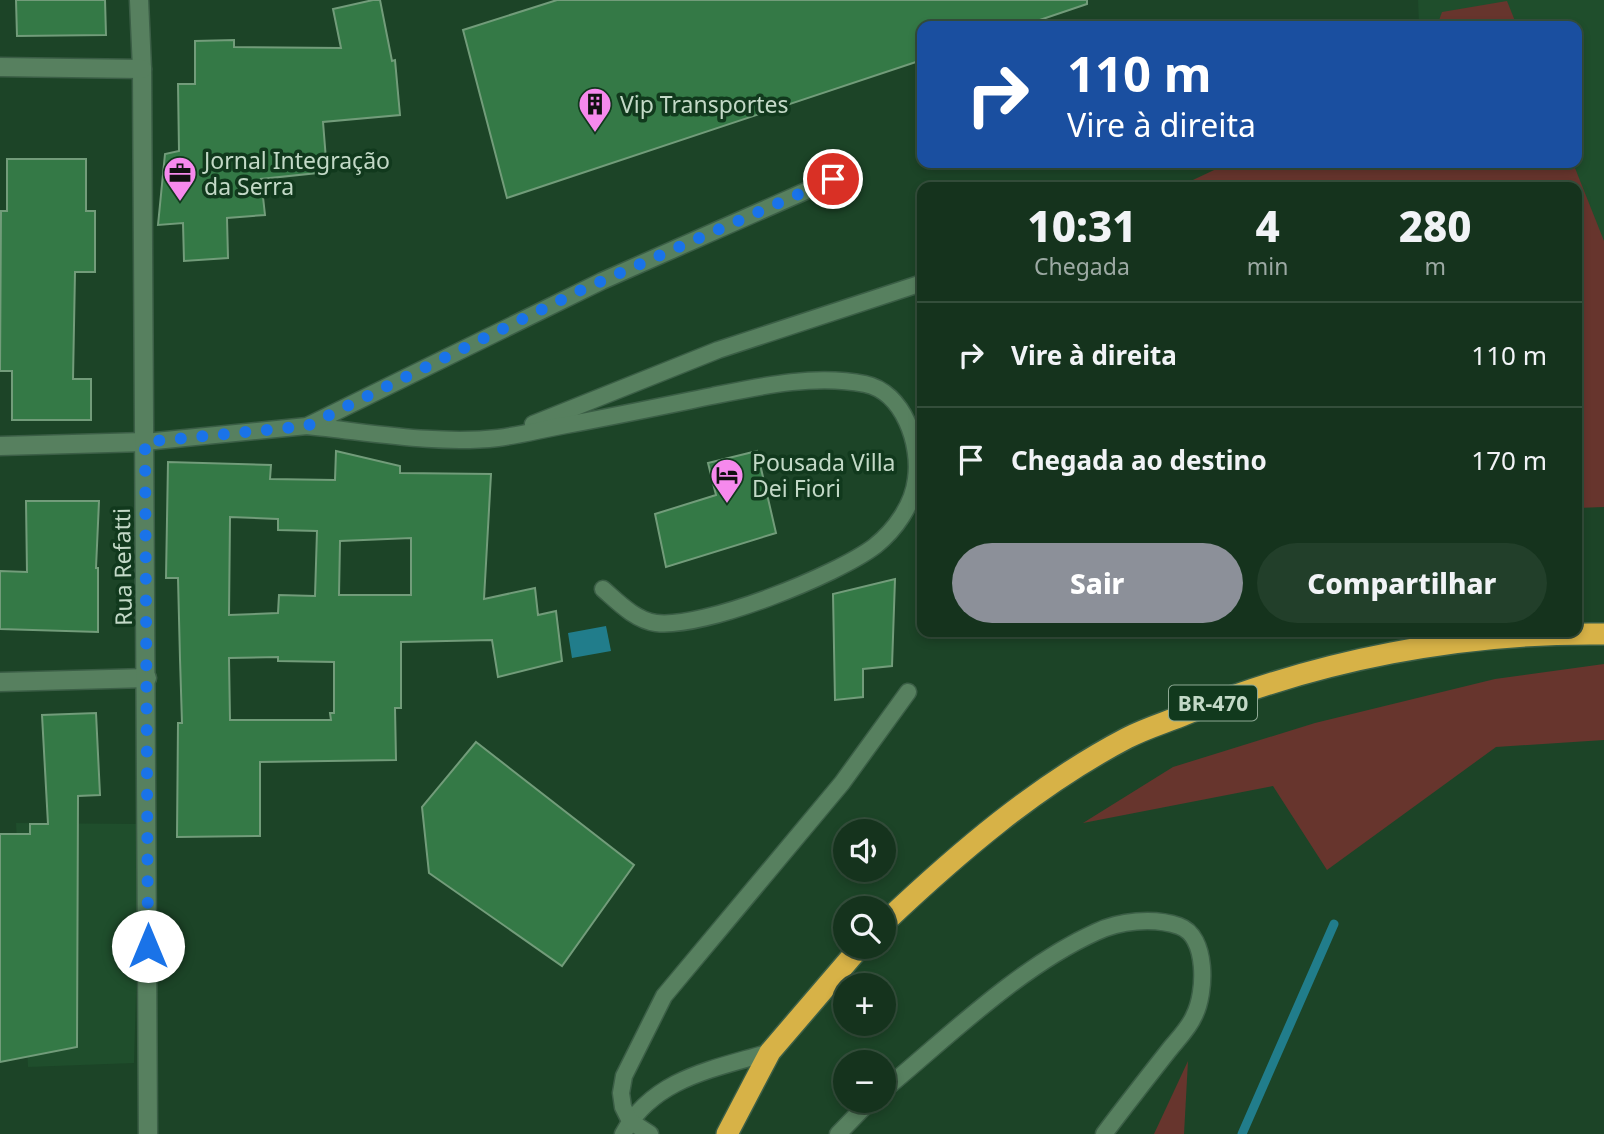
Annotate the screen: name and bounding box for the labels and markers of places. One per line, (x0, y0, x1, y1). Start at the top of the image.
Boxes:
building icon: Vip Transportes (576, 85, 614, 134)
place label: Vip Transportes (620, 88, 789, 120)
place label: Jornal Integração da Serra (202, 144, 390, 202)
pin (803, 149, 863, 209)
office icon: Jornal Integração da Serra (161, 154, 199, 203)
place label: Pousada Villa Dei Fiori (752, 446, 896, 504)
hotel icon: Pousada Villa Dei Fiori (708, 456, 746, 505)

